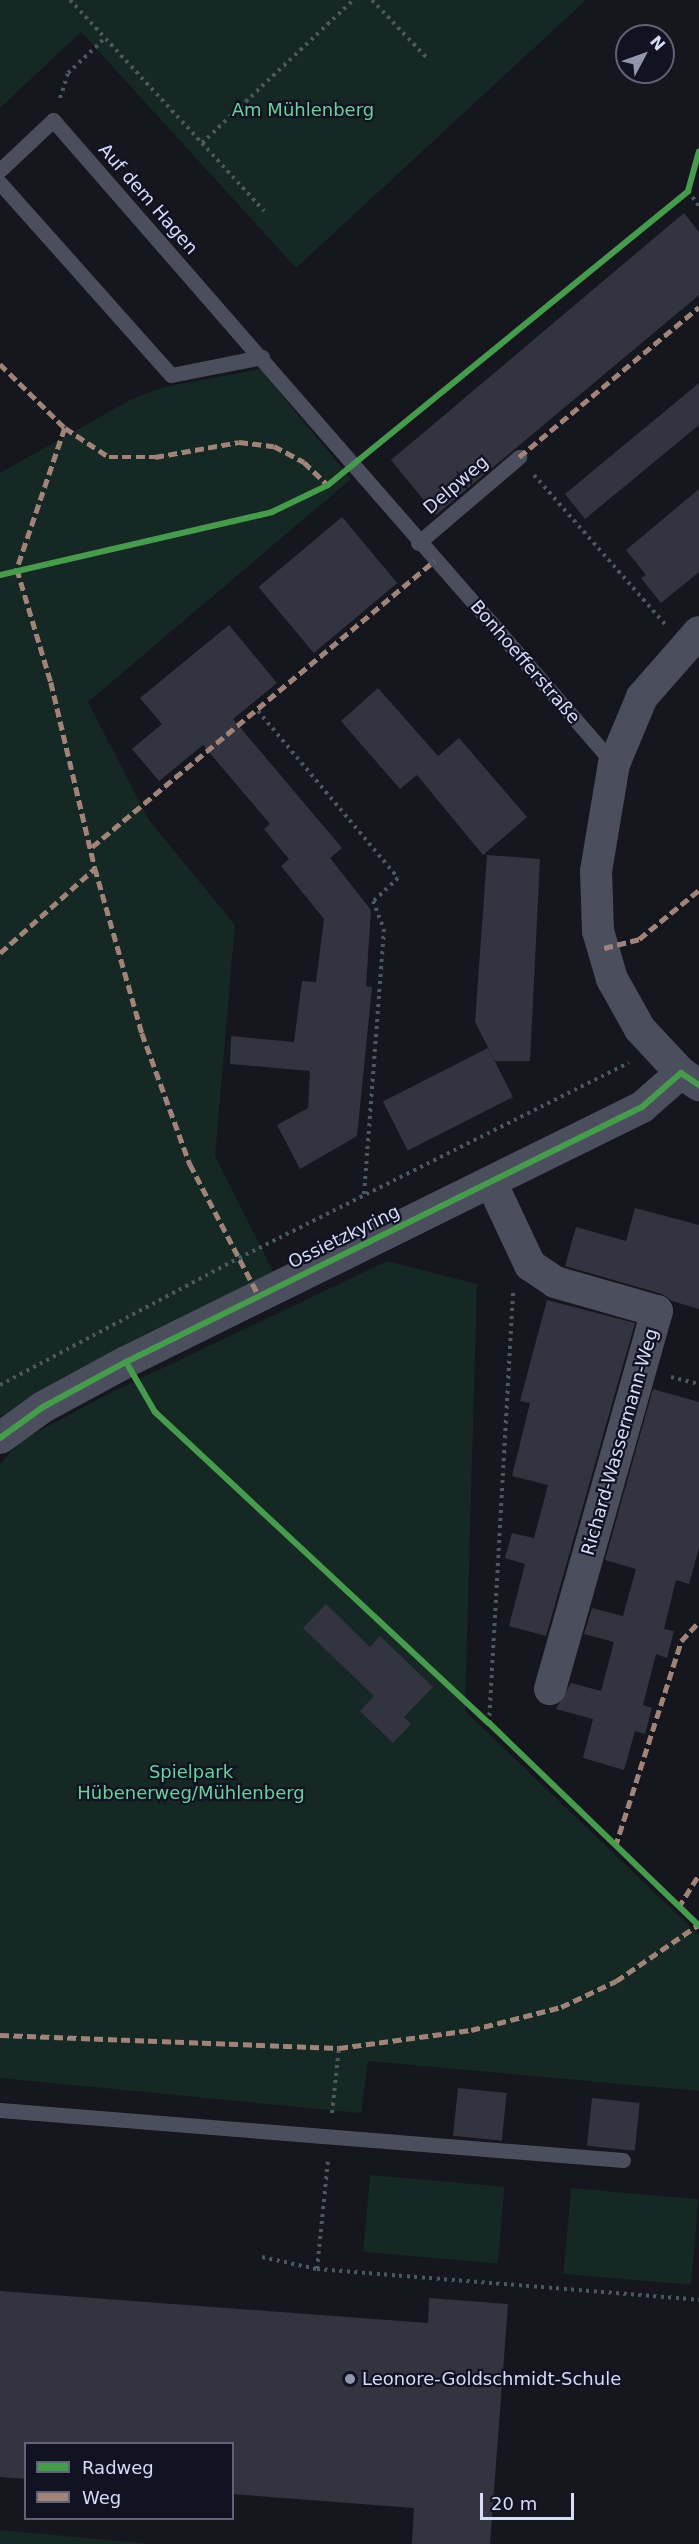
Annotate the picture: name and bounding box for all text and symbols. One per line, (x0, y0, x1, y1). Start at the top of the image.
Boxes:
north arrow (615, 24, 675, 84)
text: N (646, 32, 669, 54)
park label: Am Mühlenberg (232, 99, 374, 121)
street label: Auf dem Hagen (94, 139, 202, 259)
street label: Delpweg (419, 451, 493, 519)
street label: Bonhoefferstraße (466, 596, 584, 728)
street label: Ossietzkyring (285, 1201, 403, 1273)
street label: Richard-Wassermann-Weg (577, 1326, 663, 1558)
park label: Spielpark Hübenerweg/Mühlenberg (77, 1762, 305, 1804)
place label: Leonore-Goldschmidt-Schule (362, 2368, 621, 2390)
marker: Leonore-Goldschmidt-Schule (343, 2372, 357, 2386)
legend (24, 2442, 234, 2520)
text: Radweg (82, 2457, 154, 2478)
scale bar (483, 2481, 578, 2519)
text: Weg (82, 2487, 121, 2508)
text: 20 m (491, 2493, 537, 2514)

